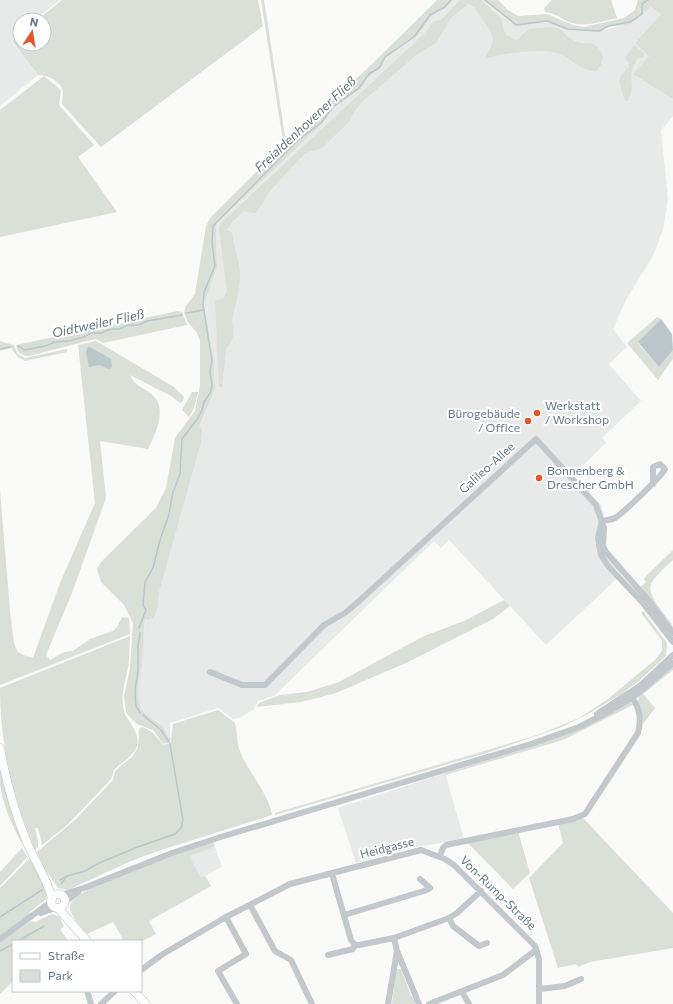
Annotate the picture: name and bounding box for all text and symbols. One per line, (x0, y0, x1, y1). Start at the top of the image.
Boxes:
north arrow (12, 12, 52, 52)
text: N (29, 15, 40, 29)
water label: Freialdenhovener Fließ (251, 73, 359, 175)
water label: Oidtweiler Fließ (50, 305, 146, 341)
place label: Werkstatt / Workshop (545, 398, 609, 426)
place label: Bürogebäude / Office (448, 406, 520, 434)
marker: Werkstatt / Workshop (532, 408, 542, 418)
marker: Bürogebäude / Office (523, 416, 533, 426)
street label: Galileo-Allee (456, 439, 517, 496)
place label: Bonnenberg & Drescher GmbH (547, 463, 634, 491)
marker: Bonnenberg & Drescher GmbH (534, 473, 544, 483)
street label: Heidgasse (358, 834, 415, 861)
street label: Von-Rump-Straße (458, 852, 540, 932)
legend (12, 940, 142, 992)
text: Straße (48, 948, 84, 962)
text: Park (48, 968, 74, 982)

